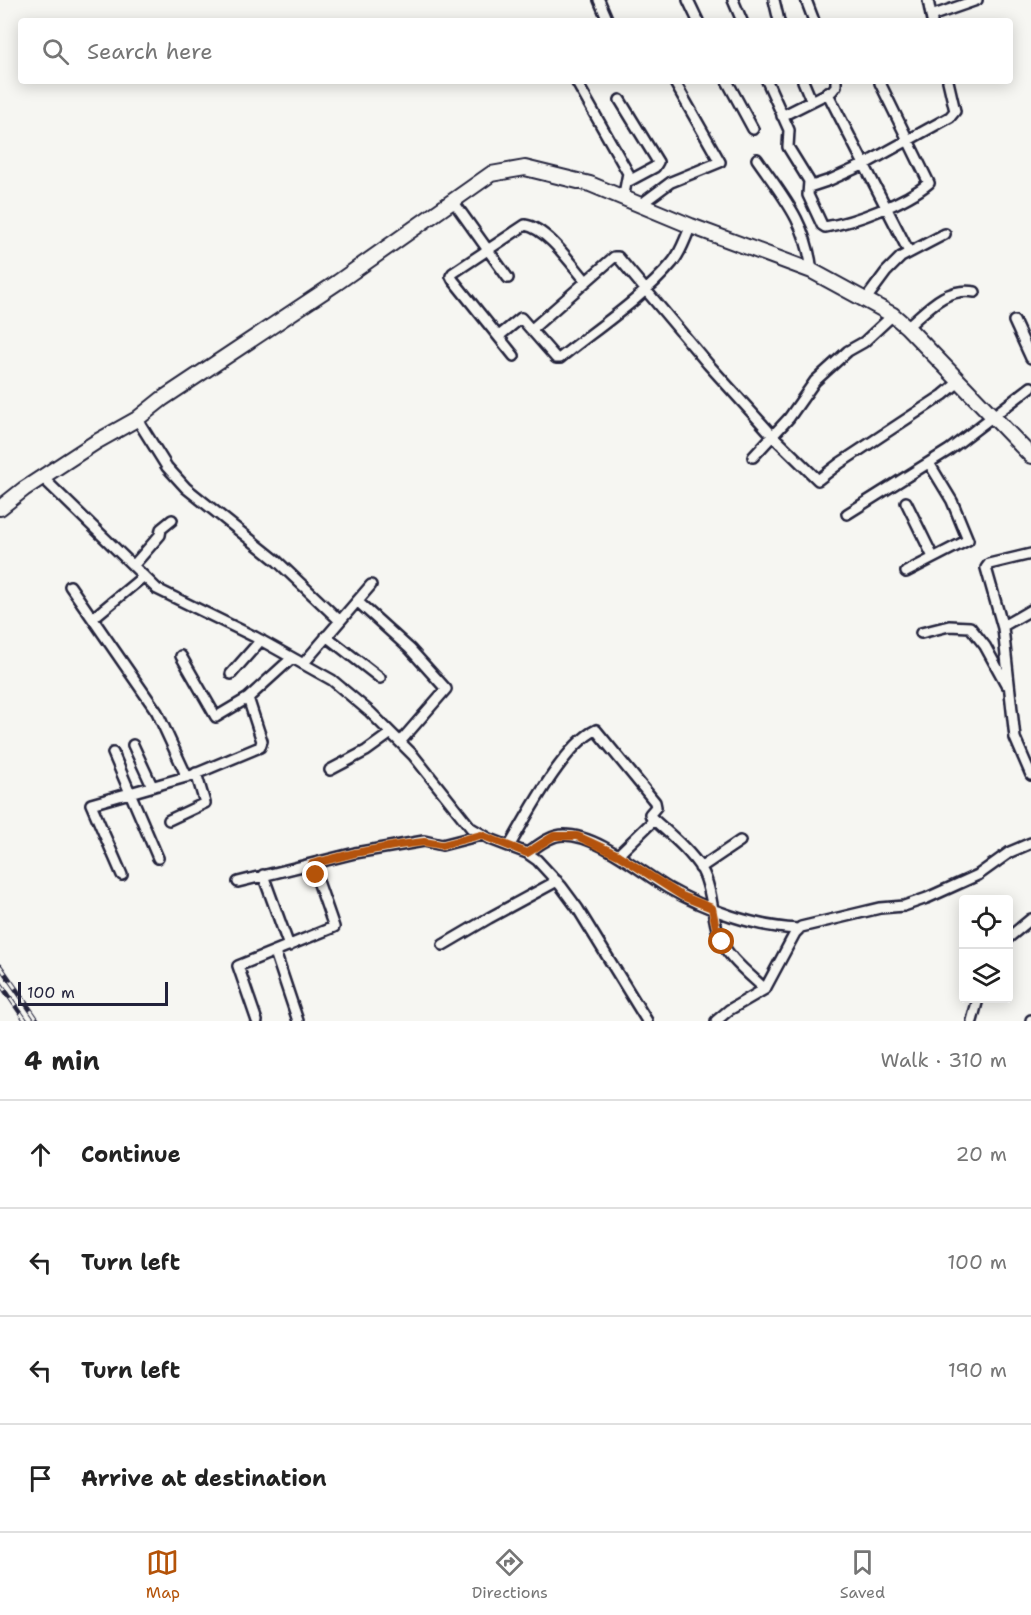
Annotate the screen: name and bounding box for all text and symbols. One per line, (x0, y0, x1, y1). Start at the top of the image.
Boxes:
search box (18, 18, 1013, 84)
icon: search (39, 35, 72, 68)
text: Search here (87, 37, 213, 66)
route end (302, 861, 328, 887)
map controls (959, 895, 1013, 1003)
button: locate (959, 895, 1013, 949)
route start (708, 928, 734, 954)
button: layers (959, 949, 1013, 1003)
scale bar (18, 979, 168, 1007)
text: 100 m (27, 982, 75, 1003)
text: 4 min (24, 1043, 100, 1078)
text: Walk · 310 m (881, 1047, 1007, 1073)
icon: ahead (24, 1138, 57, 1171)
text: Continue (81, 1140, 181, 1169)
text: 20 m (956, 1141, 1007, 1167)
icon: left (24, 1246, 57, 1279)
text: Turn left (81, 1248, 180, 1277)
text: 100 m (947, 1249, 1007, 1275)
icon: left (24, 1354, 57, 1387)
text: Turn left (81, 1356, 180, 1385)
text: 190 m (948, 1357, 1007, 1383)
icon: arrive (24, 1462, 57, 1495)
text: Arrive at destination (81, 1464, 327, 1493)
tab: Map (146, 1546, 180, 1603)
tab: Directions (472, 1546, 548, 1603)
tab: Saved (840, 1546, 885, 1603)

